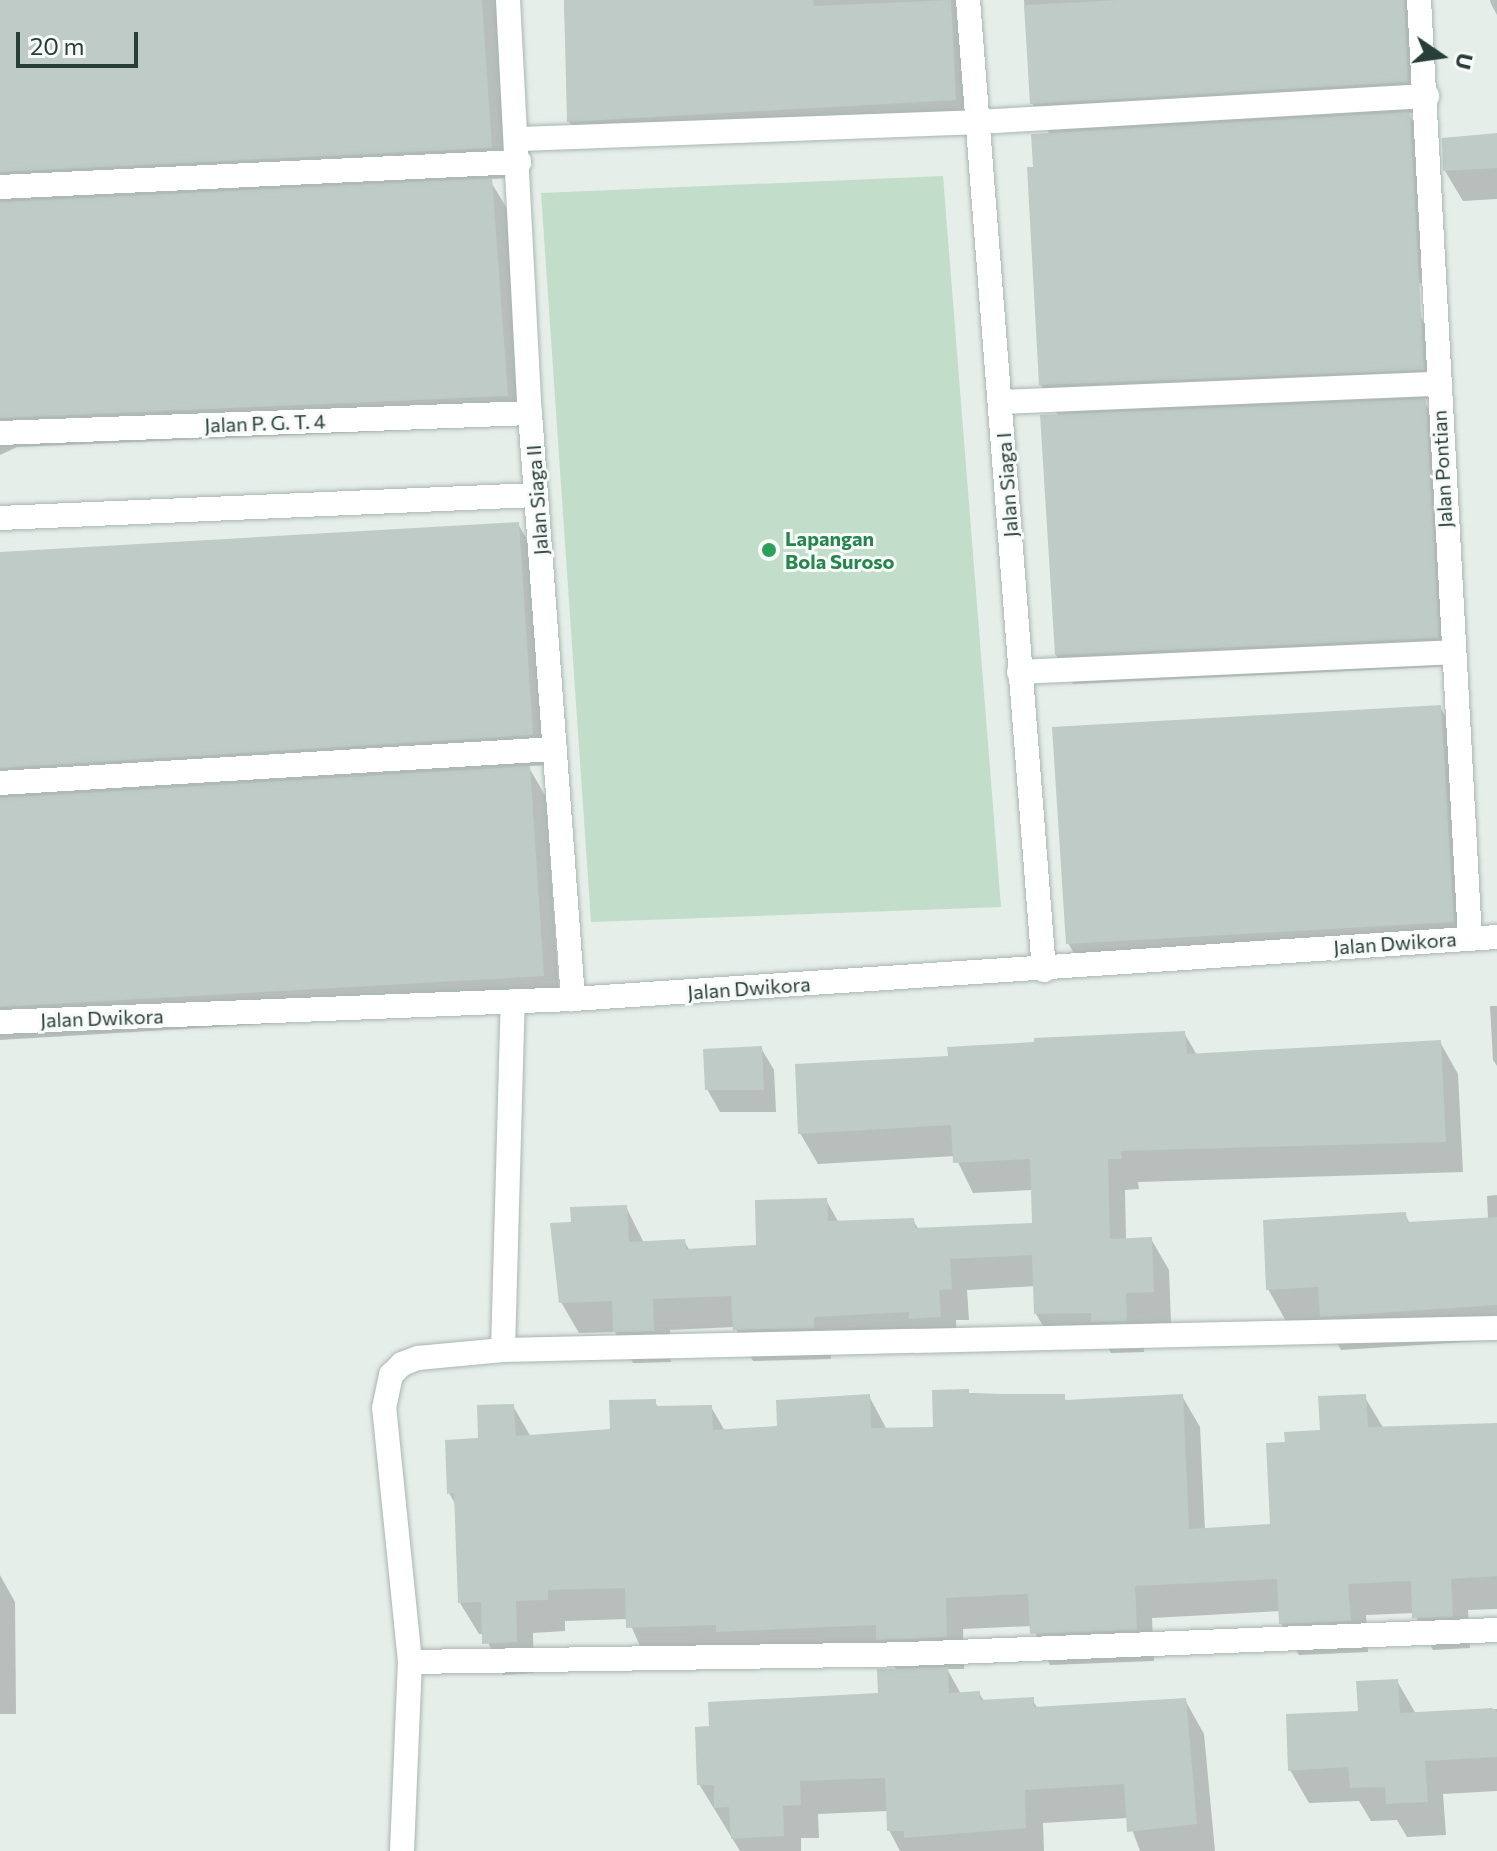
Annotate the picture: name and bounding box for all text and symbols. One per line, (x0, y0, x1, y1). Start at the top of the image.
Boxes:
scale bar (20, 16, 142, 66)
north arrow (1401, 16, 1481, 96)
text: 20 m (30, 31, 84, 60)
text: U (1450, 51, 1480, 72)
street label: Jalan P. G. T. 4 (204, 409, 326, 437)
street label: Jalan Pontian (1427, 409, 1457, 529)
street label: Jalan Siaga I (991, 432, 1023, 538)
street label: Jalan Siaga II (521, 444, 553, 556)
place label: Lapangan Bola Suroso (785, 526, 894, 573)
marker: Lapangan Bola Suroso (760, 541, 778, 559)
street label: Jalan Dwikora (1333, 927, 1457, 959)
street label: Jalan Dwikora (687, 972, 811, 1004)
street label: Jalan Dwikora (40, 1004, 164, 1032)

